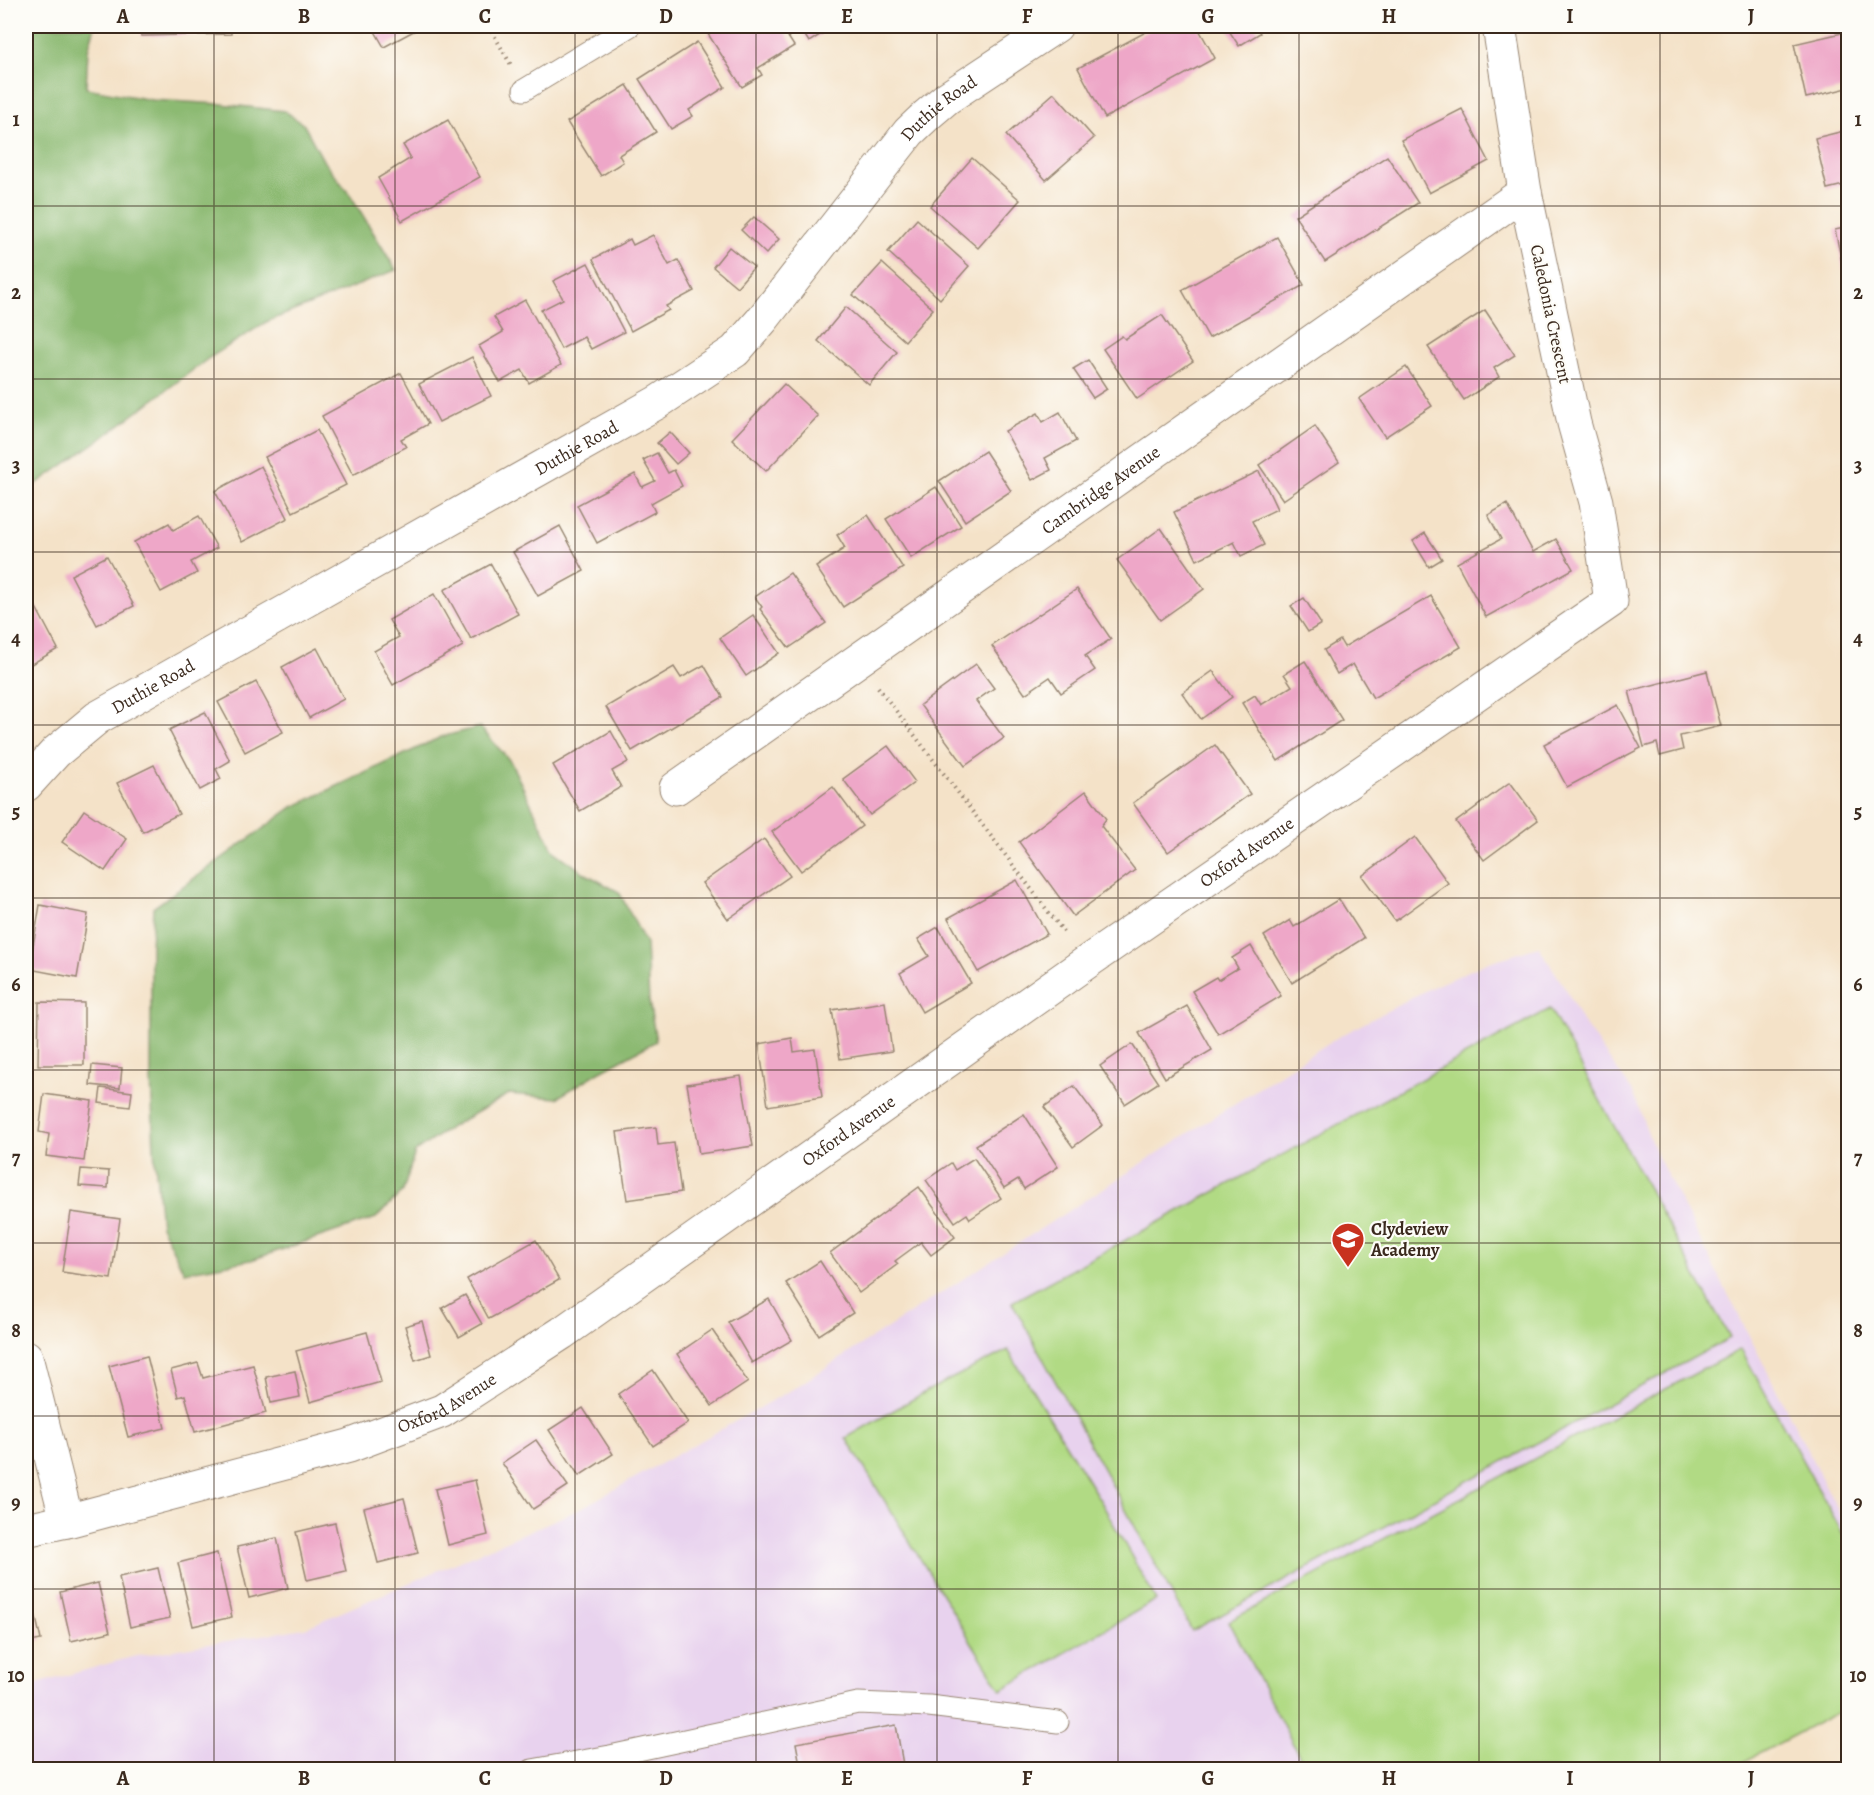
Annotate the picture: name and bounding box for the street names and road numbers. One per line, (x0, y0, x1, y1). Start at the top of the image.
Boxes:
street label: Duthie Road (895, 69, 982, 146)
street label: Caledonia Crescent (1525, 242, 1577, 386)
street label: Duthie Road (530, 415, 623, 481)
street label: Cambridge Avenue (1037, 440, 1165, 540)
street label: Duthie Road (107, 653, 199, 720)
street label: Oxford Avenue (1195, 811, 1298, 893)
street label: Oxford Avenue (797, 1089, 900, 1172)
street label: Oxford Avenue (394, 1367, 501, 1439)

